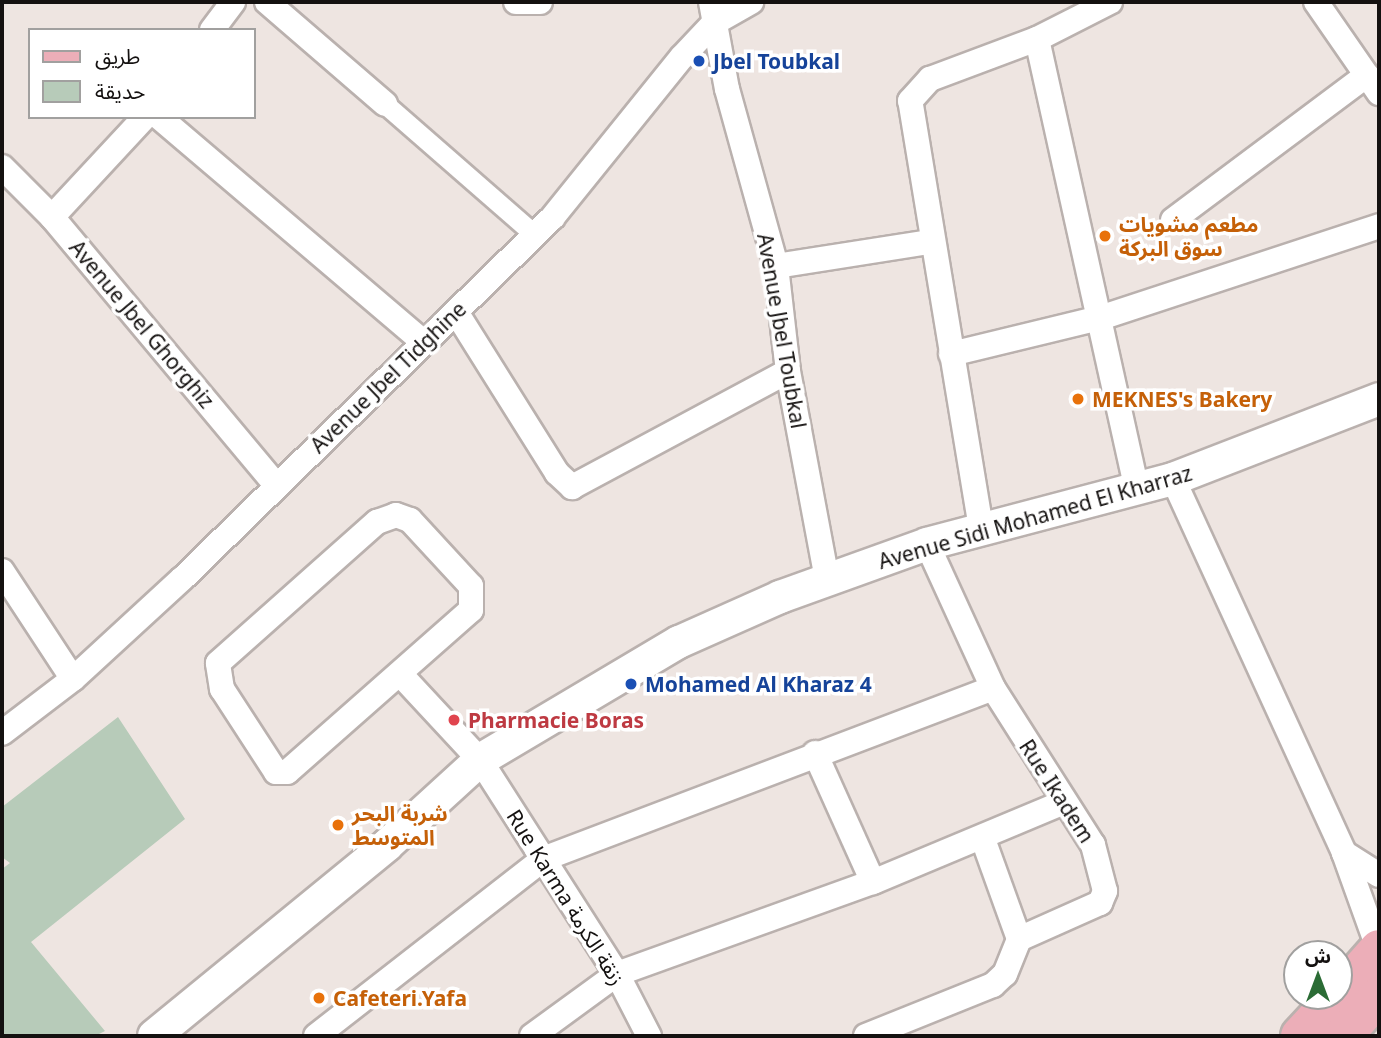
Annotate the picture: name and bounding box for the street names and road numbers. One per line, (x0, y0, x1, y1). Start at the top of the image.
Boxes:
street label: Avenue Jbel Toubkal (752, 231, 812, 431)
street label: Avenue Jbel Ghorghiz (64, 235, 220, 413)
street label: Avenue Jbel Tidghine (305, 296, 471, 458)
street label: Avenue Sidi Mohamed El Kharraz (875, 460, 1195, 574)
street label: Rue Ikadem (1014, 735, 1100, 847)
street label: Rue Karma زنقة الكرمة (502, 805, 630, 989)

